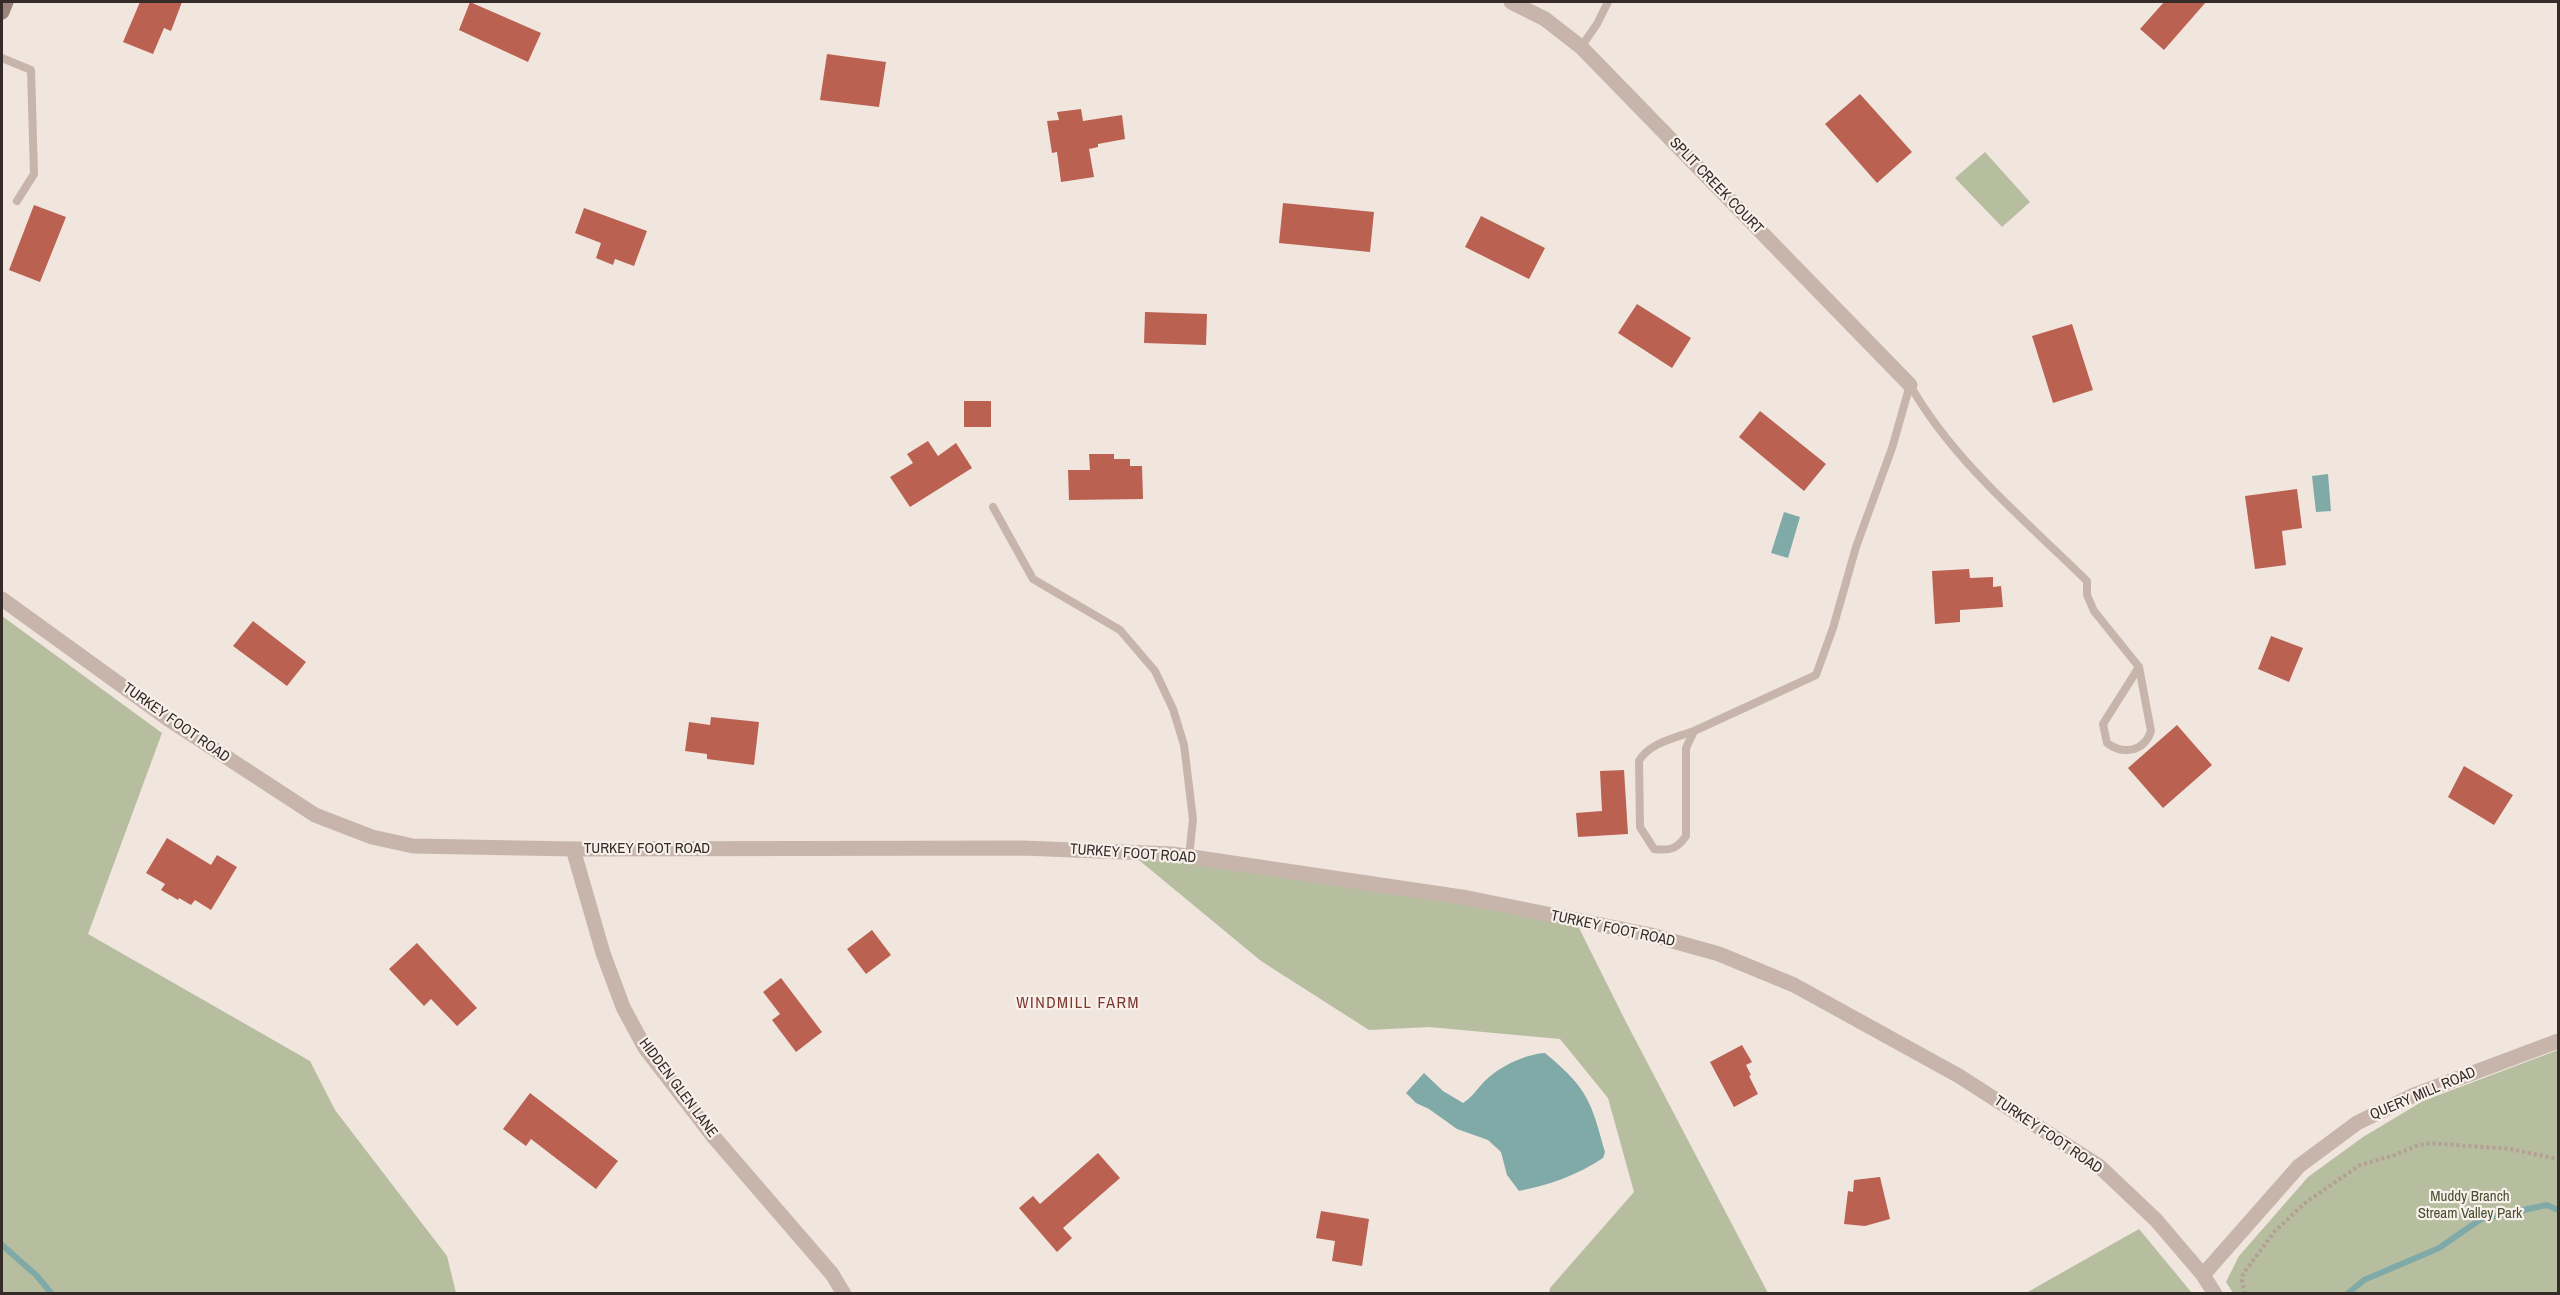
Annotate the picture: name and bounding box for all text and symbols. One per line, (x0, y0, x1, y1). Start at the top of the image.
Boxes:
street label: SPLIT CREEK COURT (1665, 134, 1767, 238)
street label: TURKEY FOOT ROAD (119, 679, 233, 767)
street label: TURKEY FOOT ROAD (584, 840, 710, 858)
street label: TURKEY FOOT ROAD (1069, 841, 1197, 867)
street label: TURKEY FOOT ROAD (1549, 907, 1677, 951)
district label: WINDMILL FARM (1016, 994, 1140, 1014)
street label: HIDDEN GLEN LANE (635, 1035, 721, 1141)
street label: QUERY MILL ROAD (2367, 1064, 2479, 1124)
street label: TURKEY FOOT ROAD (1991, 1092, 2105, 1178)
park label: Muddy Branch Stream Valley Park (2418, 1188, 2522, 1223)

